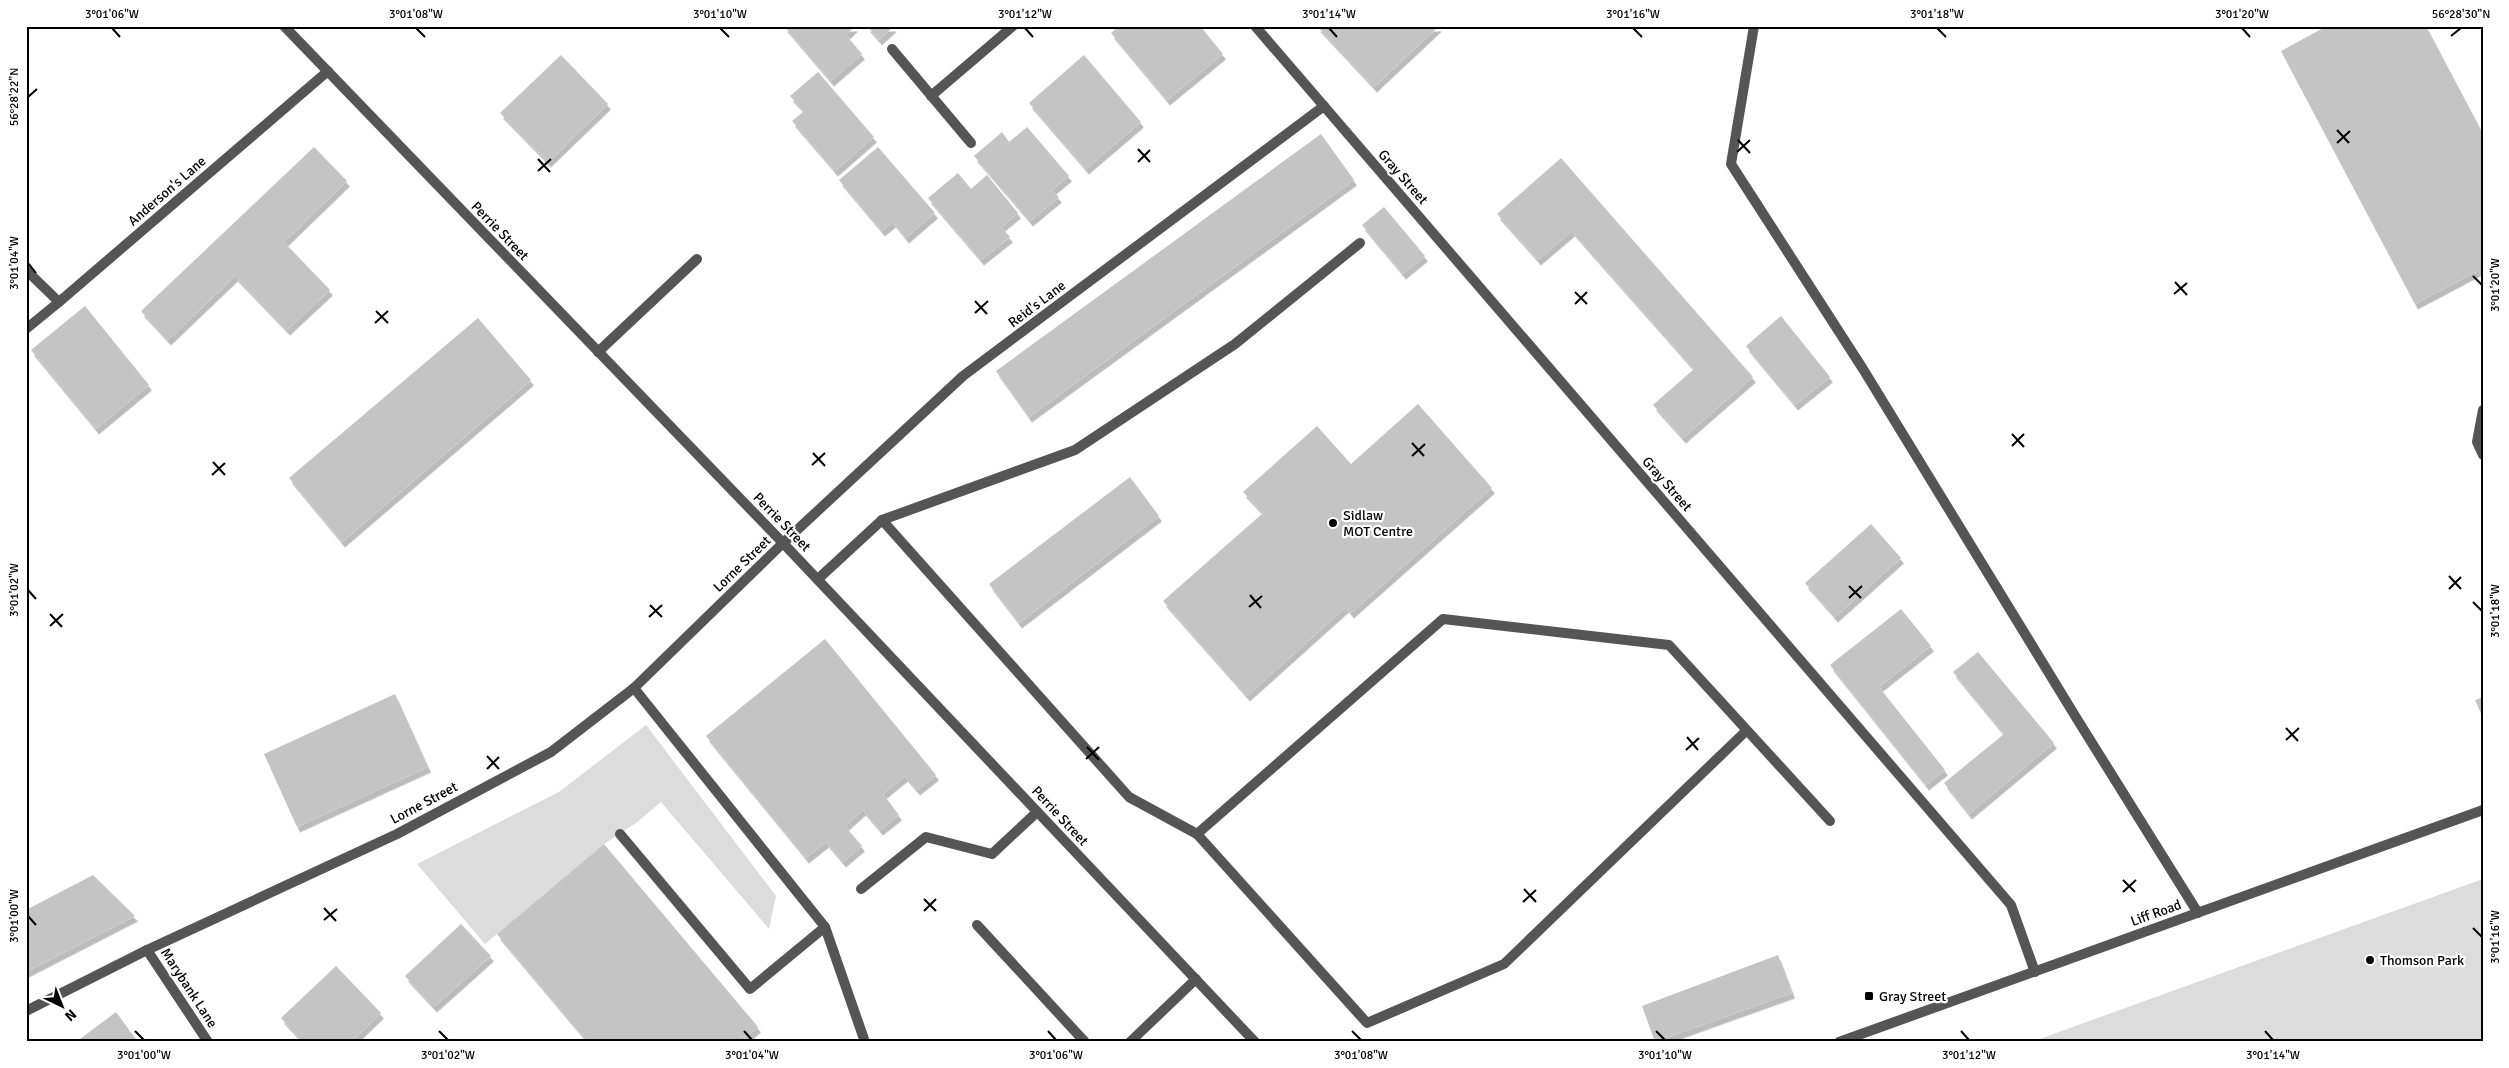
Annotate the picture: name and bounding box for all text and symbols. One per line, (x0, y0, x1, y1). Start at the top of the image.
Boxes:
text: 3°01'06"W (85, 7, 139, 22)
text: 3°01'08"W (389, 7, 443, 22)
text: 3°01'10"W (693, 7, 747, 22)
text: 3°01'12"W (998, 7, 1052, 22)
text: 3°01'14"W (1302, 7, 1356, 22)
text: 3°01'16"W (1606, 7, 1660, 22)
text: 3°01'18"W (1910, 7, 1964, 22)
text: 3°01'20"W (2215, 7, 2269, 22)
text: 56°28'30"N (2432, 7, 2490, 22)
text: 56°28'22"N (7, 68, 22, 126)
street label: Gray Street (1375, 146, 1431, 208)
street label: Anderson's Lane (125, 152, 209, 230)
street label: Perrie Street (468, 198, 532, 264)
text: 3°01'04"W (7, 236, 22, 290)
text: 3°01'20"W (2488, 258, 2503, 312)
street label: Reid's Lane (1005, 277, 1069, 331)
street label: Gray Street (1639, 453, 1695, 515)
street label: Perrie Street (750, 489, 814, 555)
place label: Sidlaw MOT Centre (1343, 507, 1413, 540)
marker: Sidlaw MOT Centre (1327, 517, 1339, 529)
street label: Lorne Street (710, 532, 774, 596)
text: 3°01'02"W (7, 563, 22, 617)
text: 3°01'18"W (2488, 584, 2503, 638)
street label: Lorne Street (388, 778, 461, 828)
street label: Perrie Street (1028, 783, 1092, 849)
text: 3°01'00"W (7, 889, 22, 943)
street label: Liff Road (2128, 896, 2184, 930)
text: 3°01'16"W (2488, 910, 2503, 964)
street label: Marybank Lane (157, 945, 221, 1031)
place label: Thomson Park (2380, 952, 2464, 969)
marker: Thomson Park (2364, 954, 2376, 966)
north arrow (38, 980, 88, 1030)
place label: Gray Street (1879, 988, 1946, 1005)
marker: Gray Street (1863, 990, 1875, 1002)
text: N (61, 1006, 80, 1025)
text: 3°01'00"W (117, 1048, 171, 1063)
text: 3°01'02"W (421, 1048, 475, 1063)
text: 3°01'04"W (725, 1048, 779, 1063)
text: 3°01'06"W (1029, 1048, 1083, 1063)
text: 3°01'08"W (1334, 1048, 1388, 1063)
text: 3°01'10"W (1638, 1048, 1692, 1063)
text: 3°01'12"W (1942, 1048, 1996, 1063)
text: 3°01'14"W (2246, 1048, 2300, 1063)

